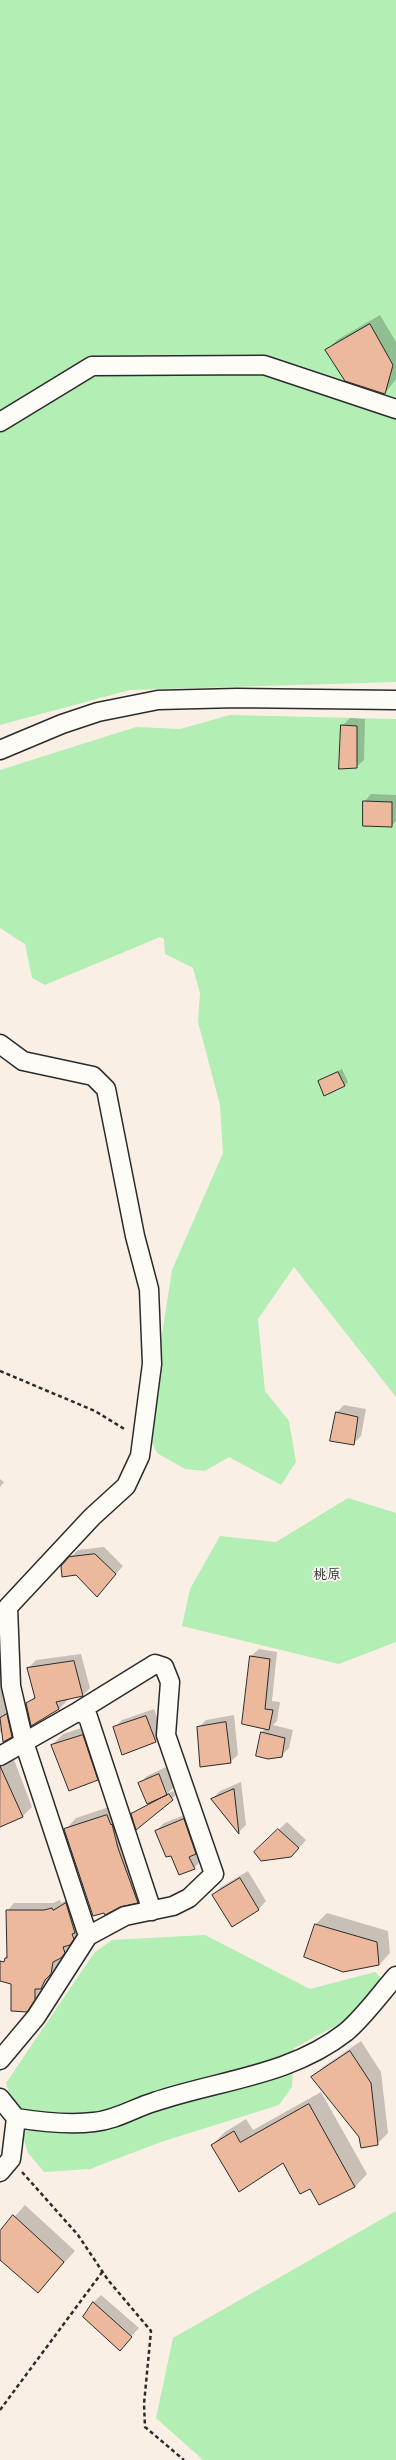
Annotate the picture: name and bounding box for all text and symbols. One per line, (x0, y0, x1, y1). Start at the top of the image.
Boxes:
district label: 桃原 (313, 1568, 341, 1584)

